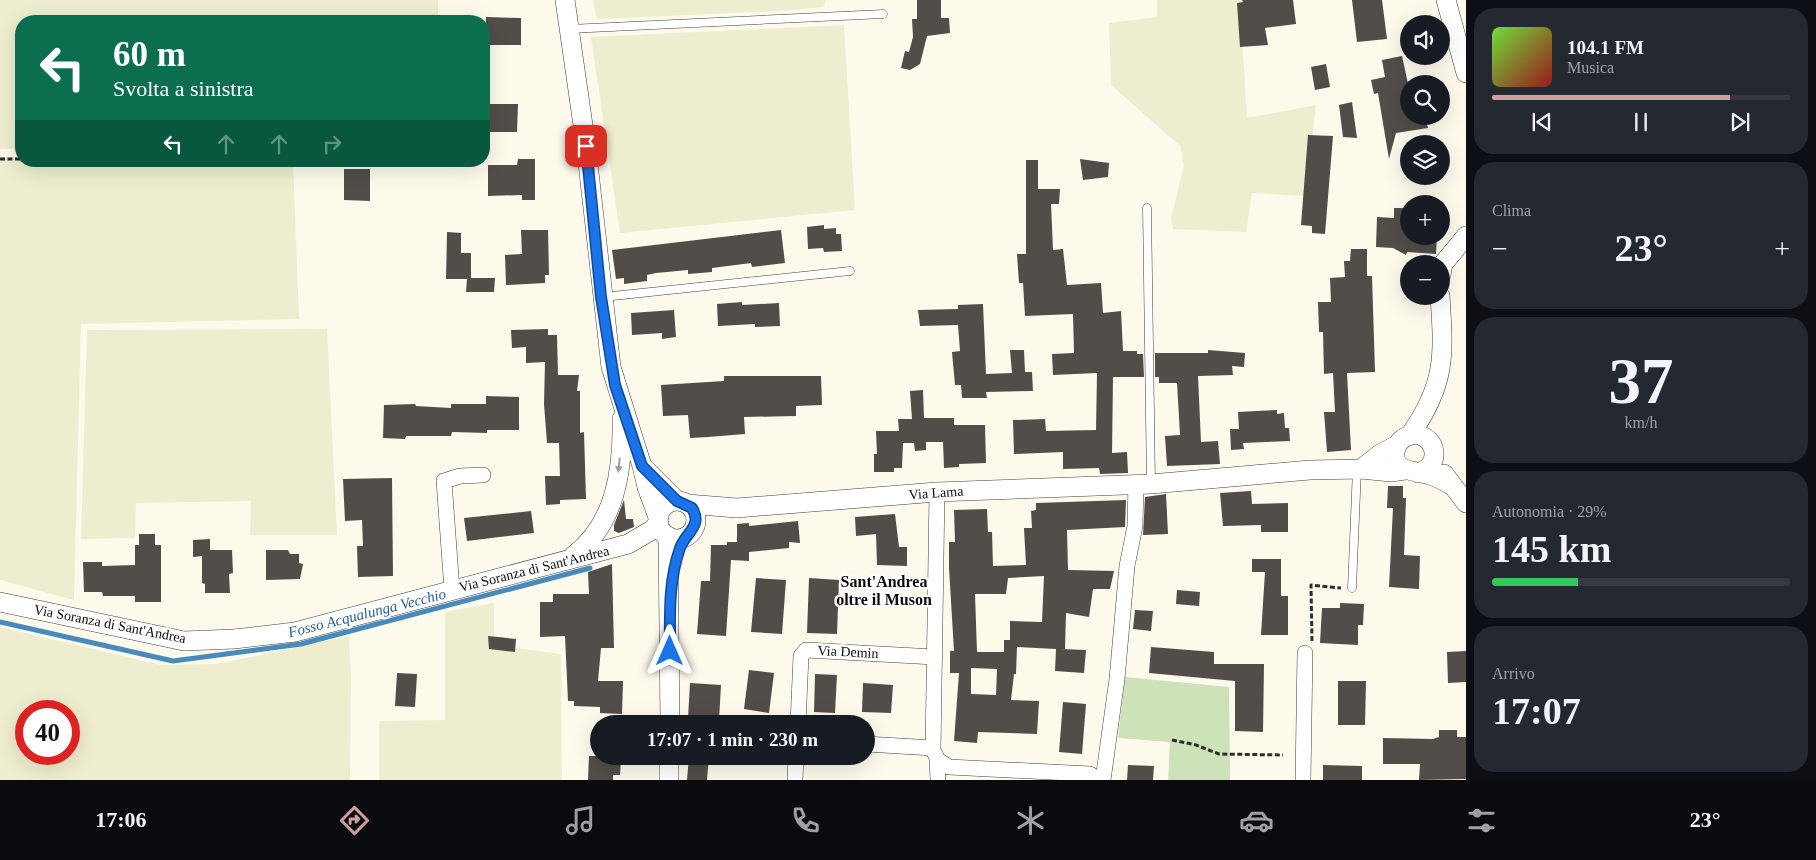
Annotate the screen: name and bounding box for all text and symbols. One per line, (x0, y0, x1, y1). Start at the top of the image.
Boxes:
map controls (1400, 15, 1450, 305)
button: sound (1400, 15, 1450, 65)
icon: left (30, 35, 95, 100)
text: 60 m (113, 35, 186, 74)
text: 104.1 FM (1567, 37, 1644, 58)
text: Musica (1567, 59, 1614, 76)
button: search (1400, 75, 1450, 125)
text: Svolta a sinistra (113, 76, 254, 101)
icon: previous (1528, 108, 1556, 136)
icon: pause (1627, 108, 1655, 136)
icon: next (1726, 108, 1754, 136)
pin (565, 125, 607, 167)
icon: left (159, 130, 187, 158)
icon: ahead (212, 130, 240, 158)
icon: ahead (265, 130, 293, 158)
icon: right (318, 130, 346, 158)
icon: arrive (572, 132, 600, 160)
button: layers (1400, 135, 1450, 185)
button: + (1400, 195, 1450, 245)
text: Clima (1492, 202, 1531, 219)
text: 23° (1614, 227, 1668, 269)
text: − (1492, 233, 1508, 264)
text: + (1774, 233, 1790, 264)
button: − (1400, 255, 1450, 305)
text: 37 (1609, 345, 1674, 417)
text: km/h (1625, 414, 1657, 431)
one-way arrow (615, 457, 623, 473)
street label: Via Lama (908, 484, 965, 502)
text: Autonomia · 29% (1492, 503, 1607, 520)
text: 145 km (1492, 528, 1611, 570)
street label: Via Soranza di Sant'Andrea (457, 543, 612, 595)
district label: Sant'Andrea oltre il Muson (836, 573, 932, 608)
water label: Fosso Acqualunga Vecchio (285, 585, 448, 641)
street label: Via Soranza di Sant'Andrea (33, 602, 188, 646)
position arrow (643, 624, 695, 676)
street label: Via Demin (817, 643, 879, 661)
text: Arrivo (1492, 665, 1535, 682)
text: 17:07 (1492, 690, 1581, 732)
speed limit sign: 40 (15, 700, 80, 765)
text: 17:07 · 1 min · 230 m (647, 729, 818, 750)
icon: directions (337, 803, 372, 838)
icon: music (563, 803, 598, 838)
icon: phone (788, 803, 823, 838)
icon: climate (1013, 803, 1048, 838)
icon: car (1239, 803, 1274, 838)
icon: filters (1464, 803, 1499, 838)
text: 17:06 (95, 807, 147, 832)
text: 23° (1690, 807, 1721, 832)

